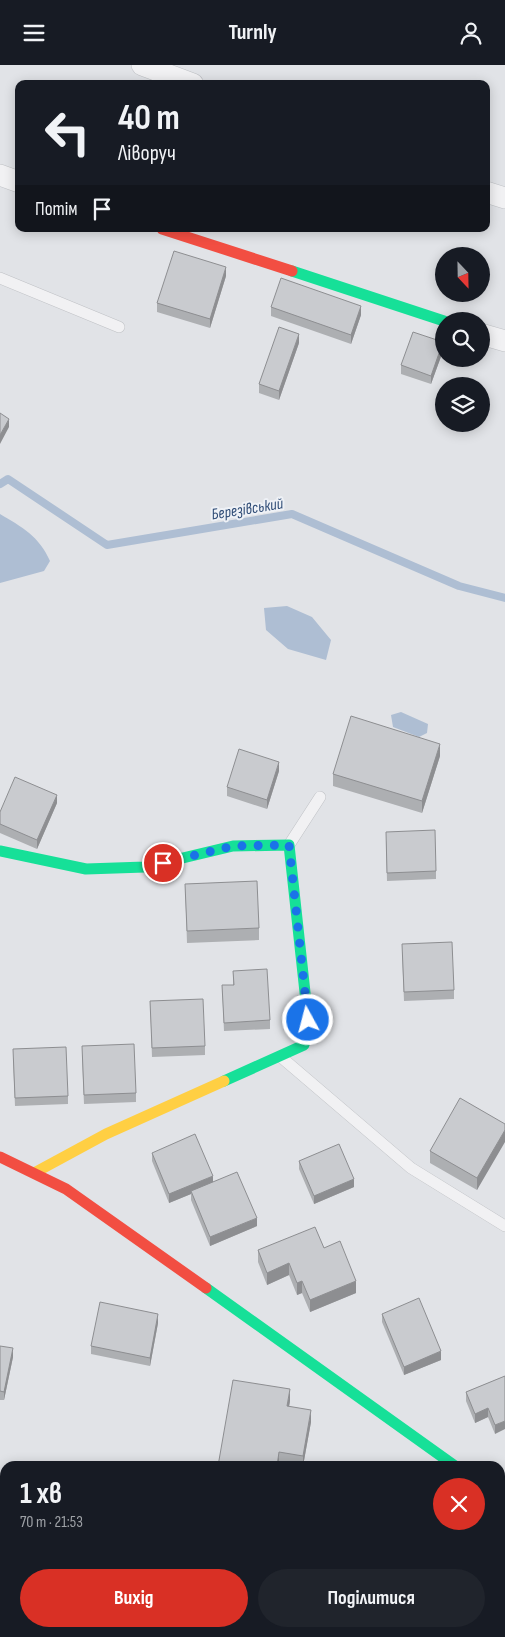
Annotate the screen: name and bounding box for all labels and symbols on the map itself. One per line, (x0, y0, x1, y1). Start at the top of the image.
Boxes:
north arrow (435, 247, 490, 303)
water label: Березівський (210, 494, 285, 525)
pin (142, 842, 184, 884)
position arrow (281, 993, 333, 1045)

